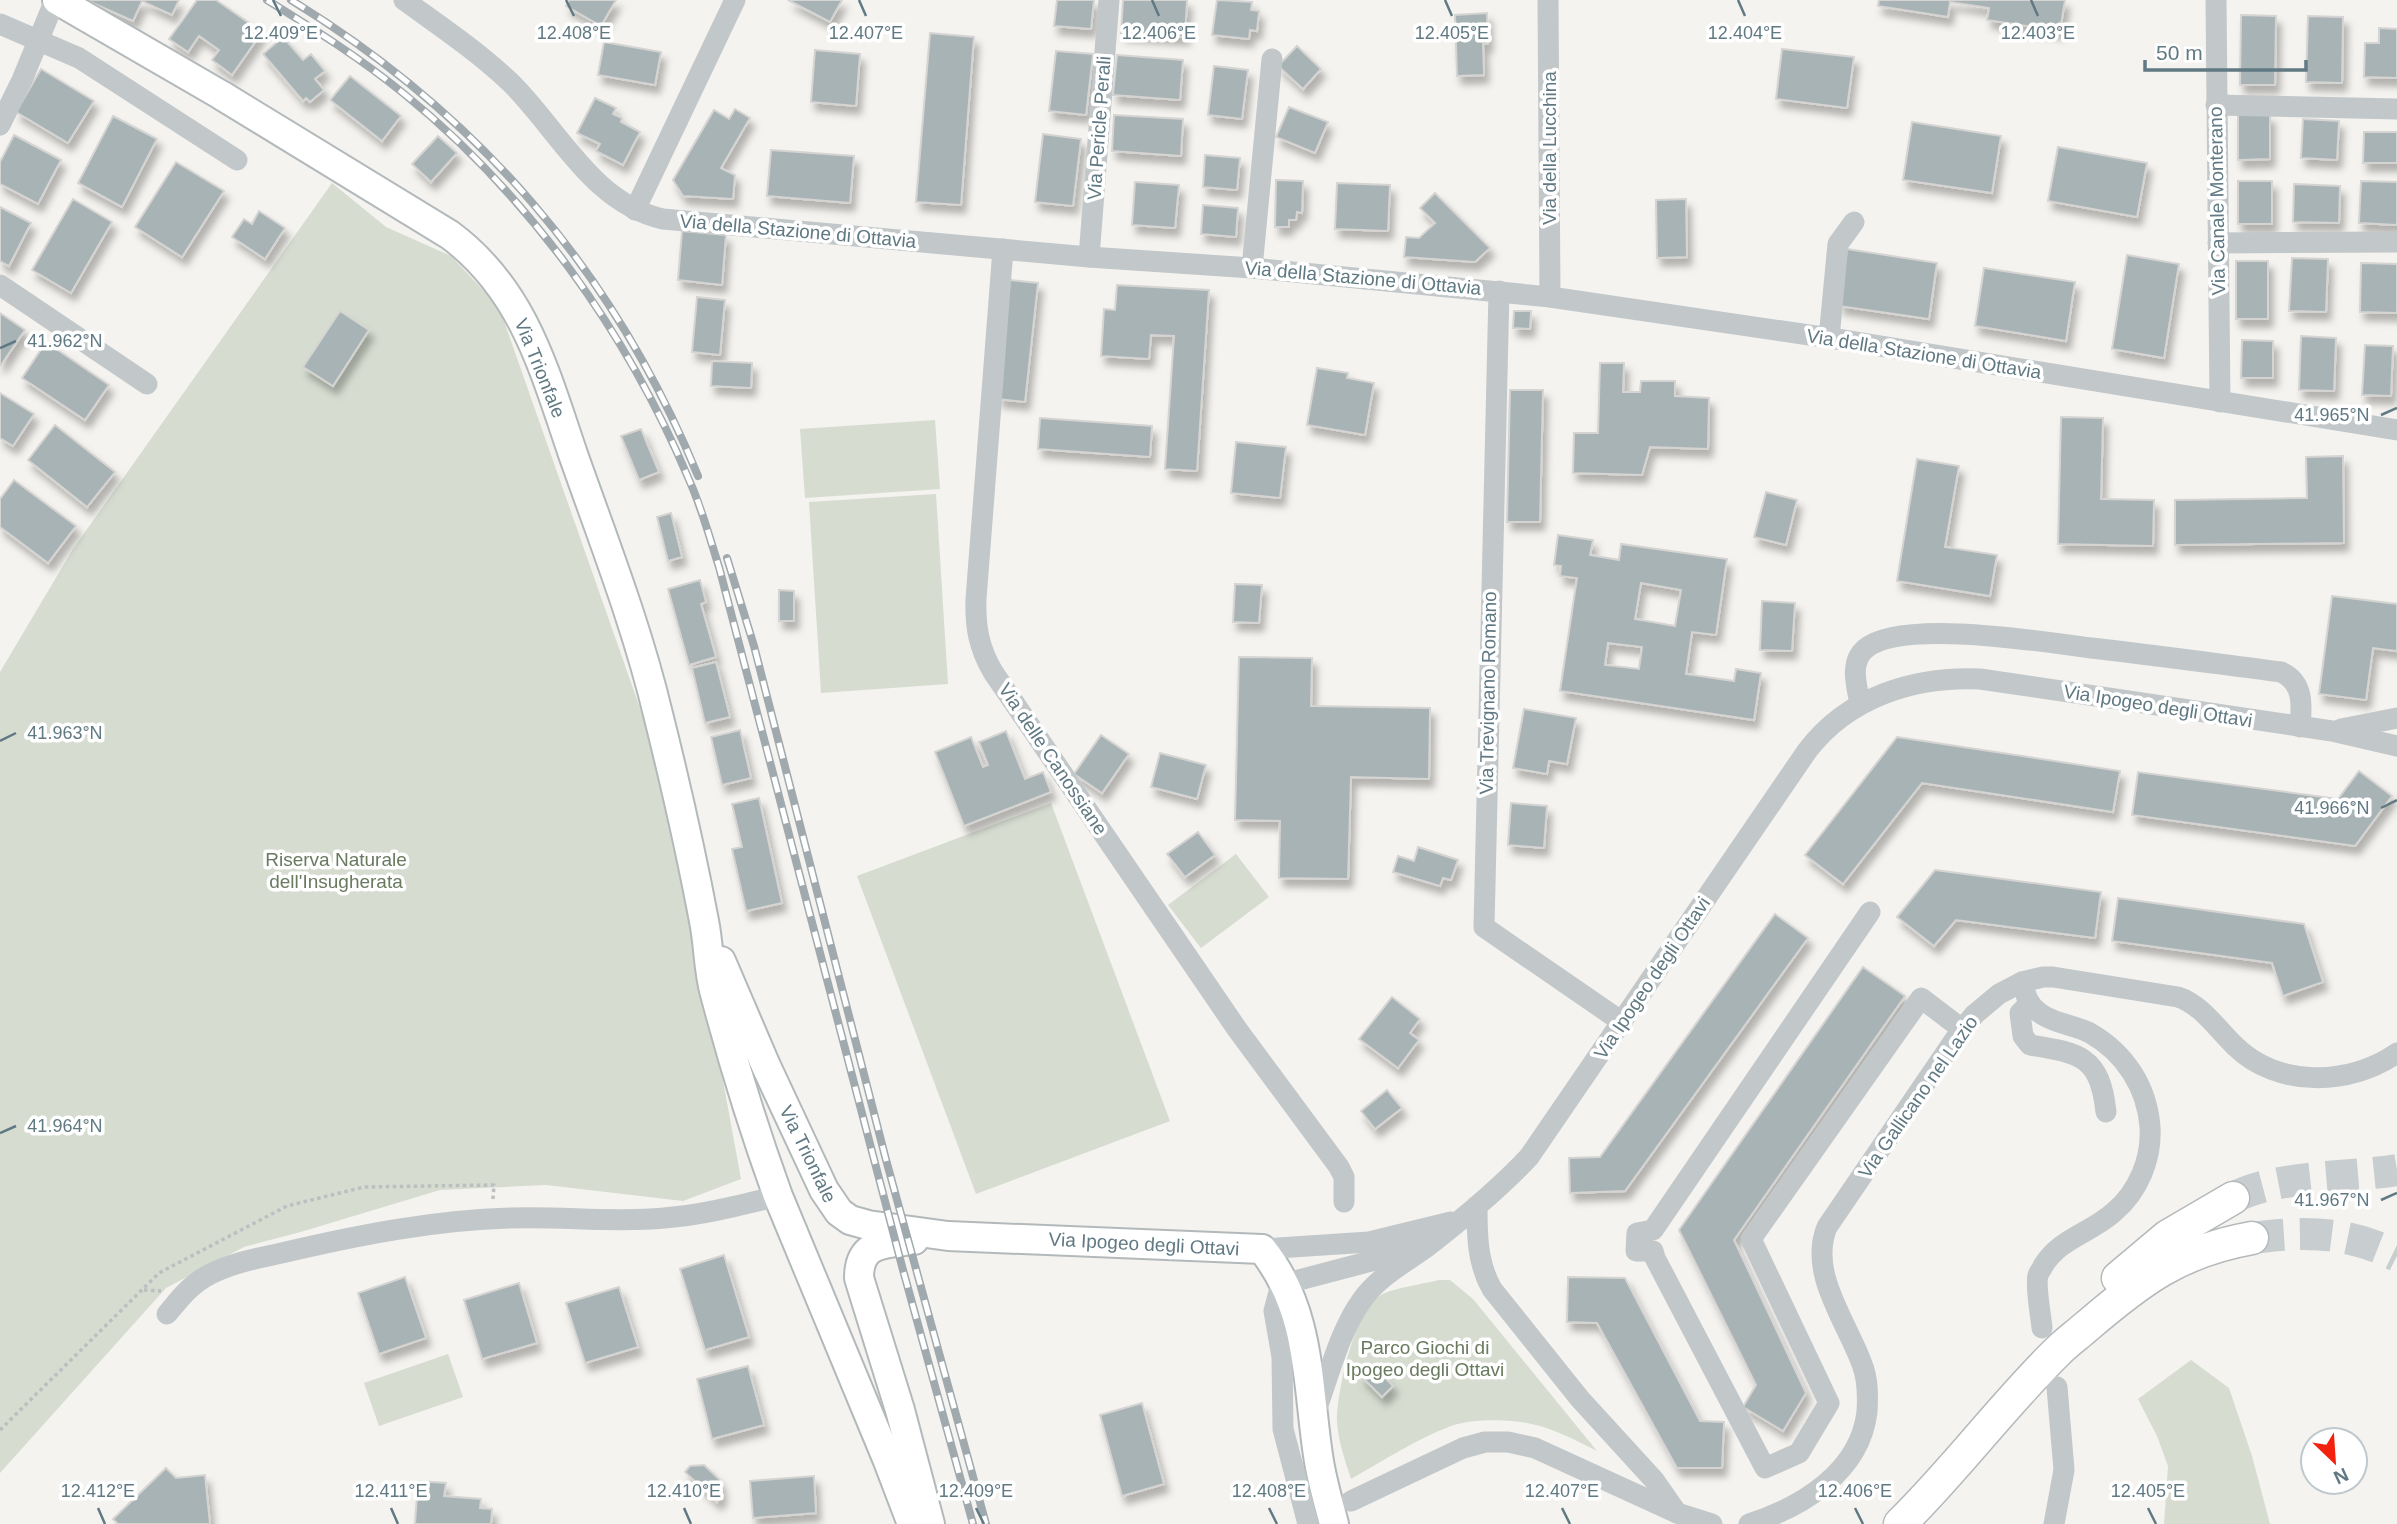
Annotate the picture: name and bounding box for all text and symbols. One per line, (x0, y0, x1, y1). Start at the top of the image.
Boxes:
text: 12.409°E (244, 23, 318, 43)
text: 12.408°E (537, 23, 611, 43)
text: 12.407°E (829, 23, 903, 43)
text: 12.406°E (1122, 23, 1196, 43)
text: 12.405°E (1415, 23, 1489, 43)
text: 12.404°E (1708, 23, 1782, 43)
text: 12.403°E (2001, 23, 2075, 43)
scale bar (2145, 28, 2306, 72)
text: 50 m (2156, 41, 2203, 64)
street label: Via Pericle Perali (1083, 55, 1115, 201)
street label: Via della Lucchina (1539, 71, 1560, 225)
street label: Via Canale Monterano (2205, 106, 2229, 296)
street label: Via della Stazione di Ottavia (679, 210, 918, 252)
street label: Via della Stazione di Ottavia (1244, 257, 1483, 299)
street label: Via Trionfale (511, 315, 569, 421)
street label: Via della Stazione di Ottavia (1805, 325, 2043, 383)
text: 41.962°N (27, 331, 103, 351)
text: 41.965°N (2294, 405, 2370, 425)
street label: Via Trevignano Romano (1476, 591, 1500, 795)
street label: Via delle Canossiane (994, 679, 1112, 839)
street label: Via Ipogeo degli Ottavi (2062, 681, 2254, 731)
text: 41.963°N (27, 723, 103, 743)
text: 41.966°N (2294, 798, 2370, 818)
park label: Riserva Naturale dell'Insugherata (265, 849, 407, 892)
street label: Via Ipogeo degli Ottavi (1590, 893, 1714, 1063)
street label: Via Gallicano nel Lazio (1854, 1012, 1982, 1182)
street label: Via Trionfale (775, 1102, 841, 1206)
text: 41.964°N (27, 1116, 103, 1136)
text: 41.967°N (2294, 1190, 2370, 1210)
street label: Via Ipogeo degli Ottavi (1048, 1229, 1240, 1259)
park label: Parco Giochi di Ipogeo degli Ottavi (1346, 1337, 1504, 1380)
north arrow (2299, 1426, 2369, 1496)
text: N (2330, 1464, 2352, 1488)
text: 12.412°E (61, 1481, 135, 1501)
text: 12.411°E (355, 1481, 427, 1501)
text: 12.410°E (647, 1481, 721, 1501)
text: 12.409°E (939, 1481, 1013, 1501)
text: 12.408°E (1232, 1481, 1306, 1501)
text: 12.407°E (1525, 1481, 1599, 1501)
text: 12.406°E (1818, 1481, 1892, 1501)
text: 12.405°E (2111, 1481, 2185, 1501)

